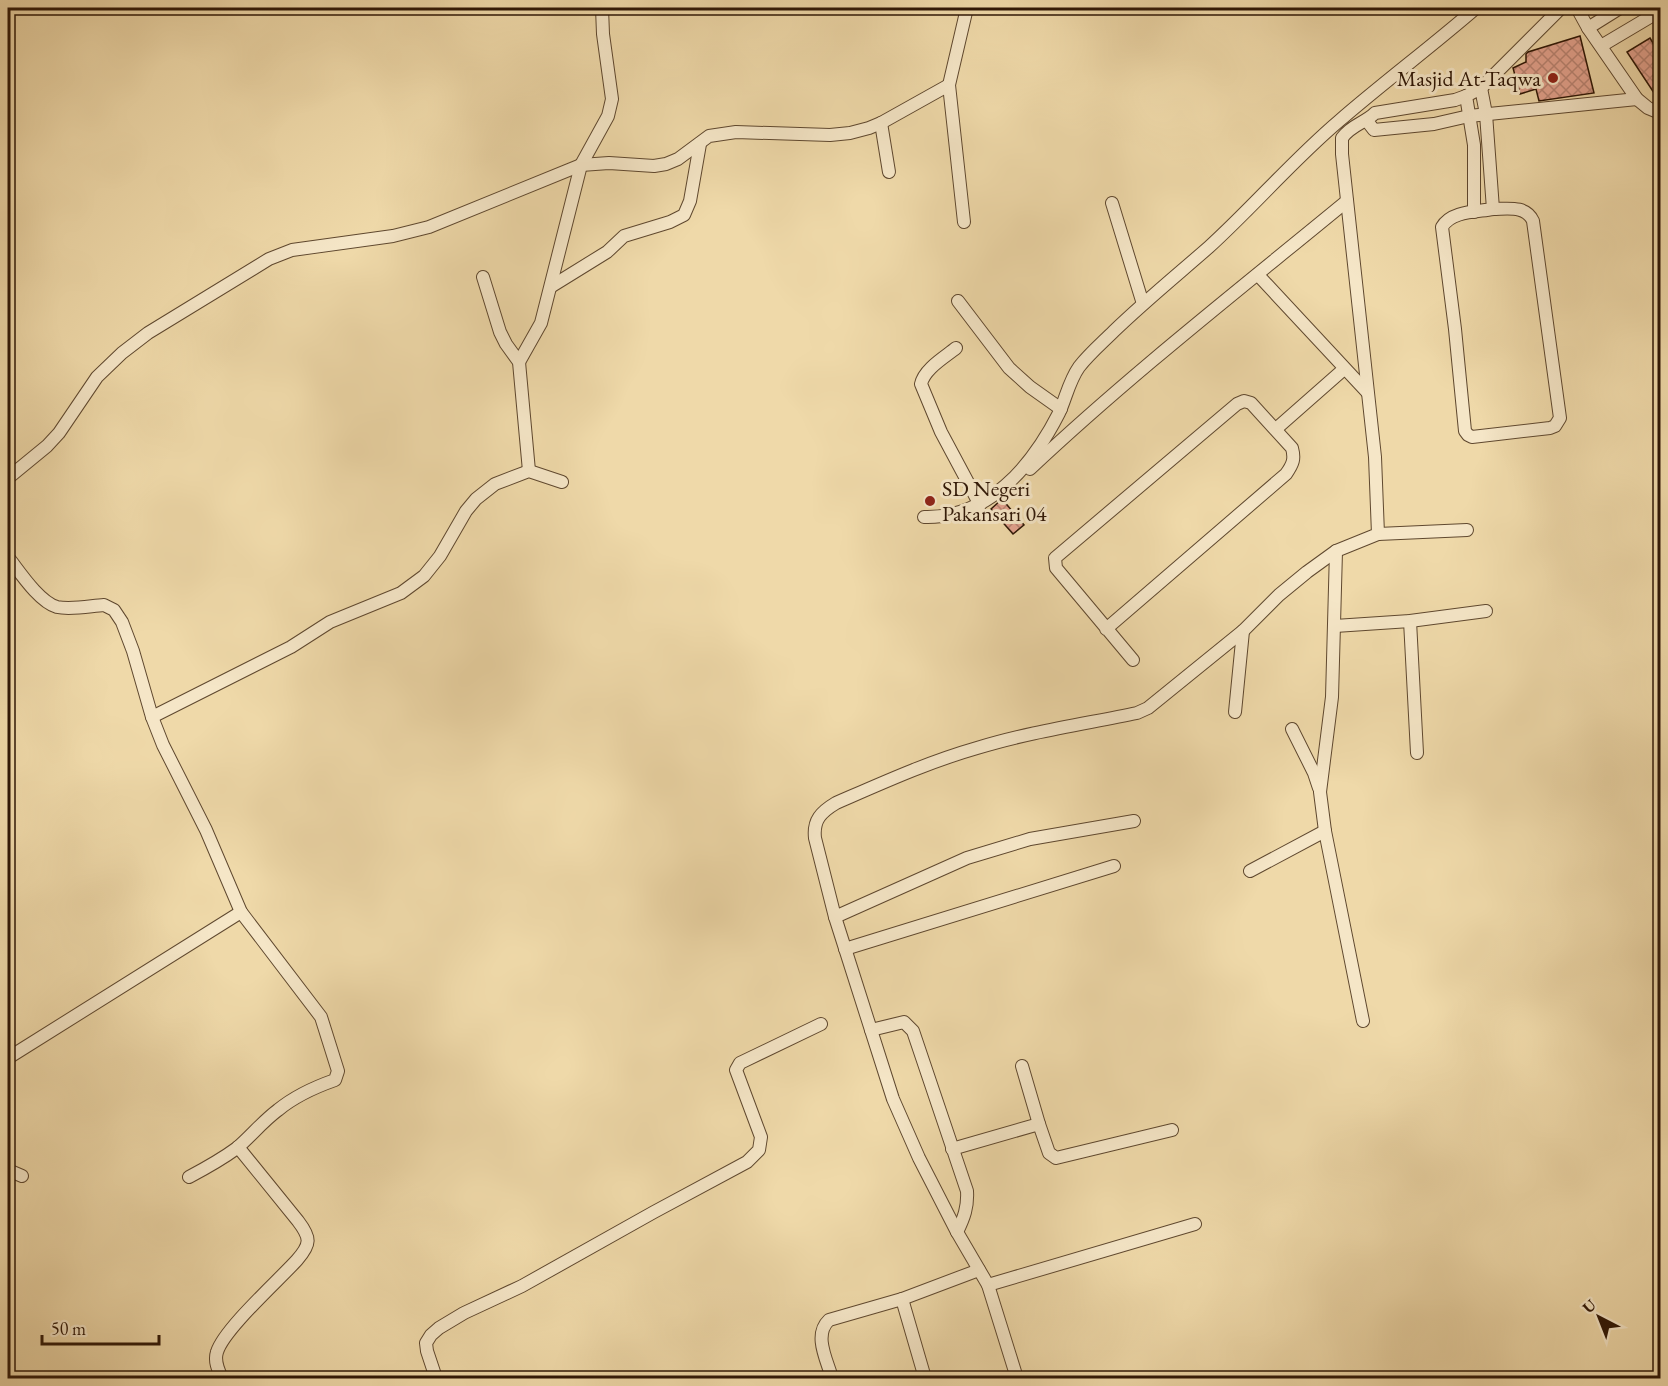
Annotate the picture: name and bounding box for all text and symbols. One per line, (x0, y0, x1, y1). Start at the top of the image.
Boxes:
place label: Masjid At-Taqwa (1397, 64, 1541, 93)
marker: Masjid At-Taqwa (1546, 71, 1560, 85)
place label: SD Negeri Pakansari 04 (942, 474, 1047, 528)
marker: SD Negeri Pakansari 04 (923, 494, 937, 508)
north arrow (1569, 1287, 1629, 1347)
text: U (1578, 1294, 1601, 1318)
scale bar (42, 1308, 159, 1346)
text: 50 m (51, 1317, 86, 1340)

